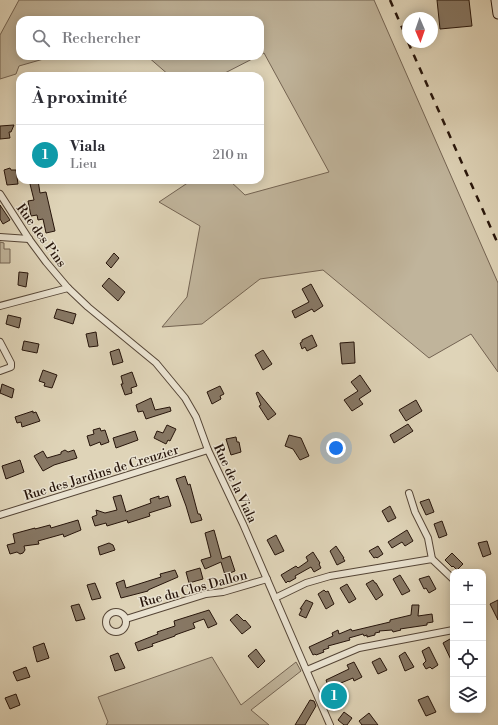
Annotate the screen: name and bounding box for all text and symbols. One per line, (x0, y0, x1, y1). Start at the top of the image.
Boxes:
north arrow (402, 12, 438, 48)
search box (16, 16, 264, 60)
icon: search (30, 27, 52, 49)
text: Rechercher (62, 29, 141, 48)
text: À proximité (32, 87, 127, 109)
text: Viala (70, 137, 105, 156)
text: 1 (42, 147, 48, 163)
text: 210 m (213, 147, 248, 163)
text: Lieu (70, 156, 97, 172)
street label: Rue des Pins (13, 201, 70, 271)
your location (326, 438, 346, 458)
street label: Rue de la Viala (210, 441, 261, 526)
street label: Rue des Jardins de Creuzier (22, 442, 181, 504)
street label: Rue du Clos Dallon (138, 567, 249, 611)
map controls (450, 569, 486, 713)
button: + (450, 569, 486, 605)
button: − (450, 605, 486, 641)
button: locate (450, 641, 486, 677)
button: layers (450, 677, 486, 713)
pin: 1 (321, 681, 347, 711)

